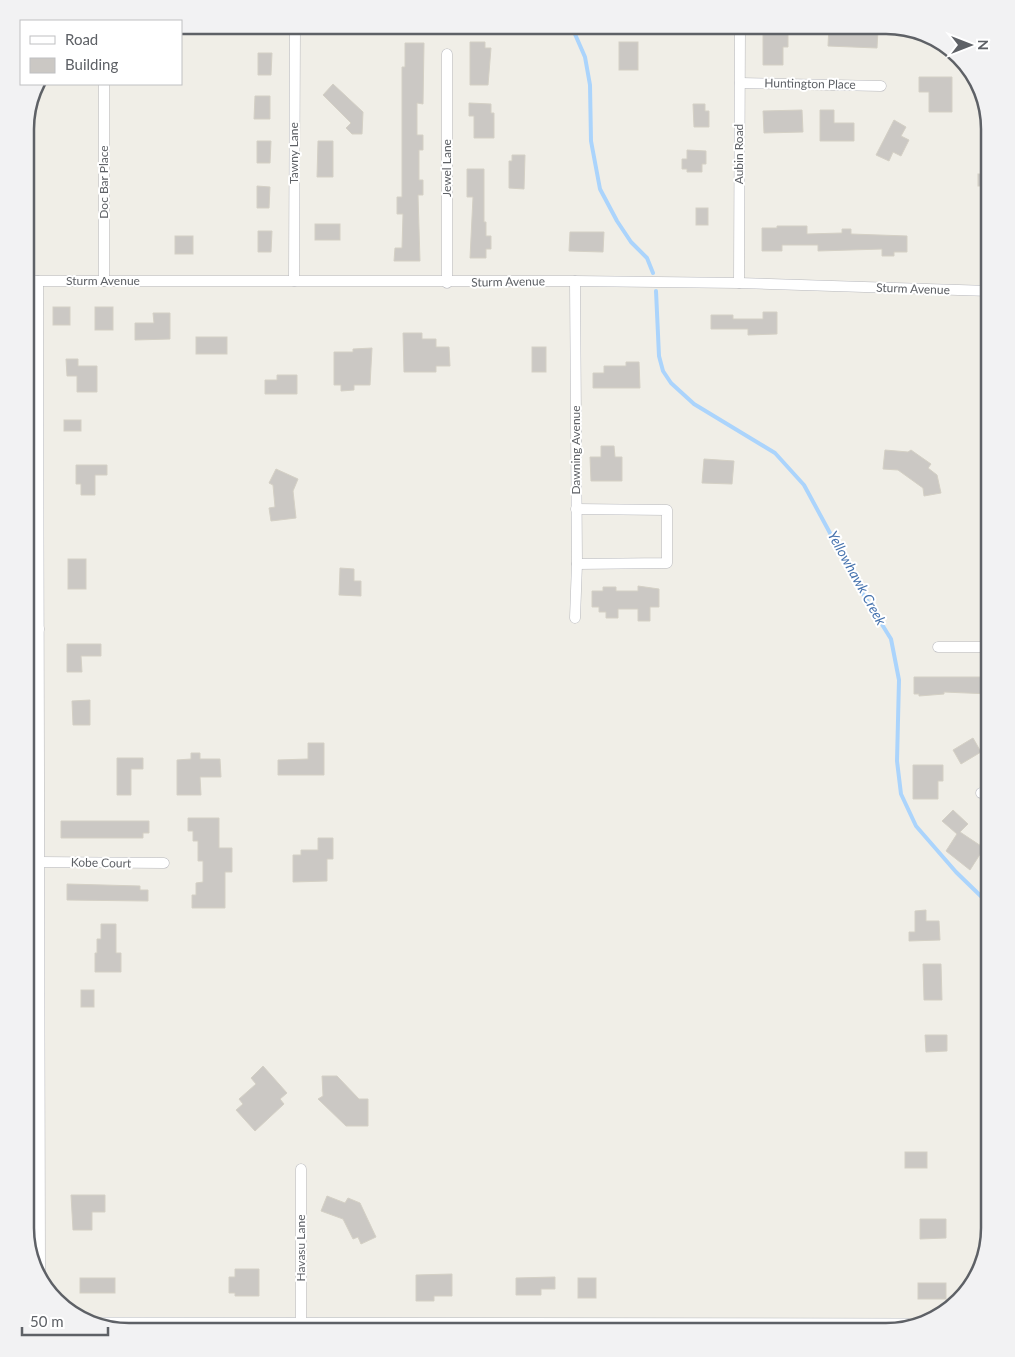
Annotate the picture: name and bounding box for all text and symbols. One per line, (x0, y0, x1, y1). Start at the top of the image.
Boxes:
legend (20, 20, 182, 85)
north arrow (945, 20, 995, 70)
text: Road (65, 30, 98, 48)
text: N (975, 40, 992, 50)
text: Building (65, 55, 118, 73)
street label: Huntington Place (764, 75, 856, 92)
street label: Tawny Lane (286, 122, 301, 184)
street label: Aubin Road (731, 124, 746, 184)
street label: Jewel Lane (439, 139, 454, 197)
street label: Doc Bar Place (96, 145, 111, 219)
street label: Sturm Avenue (66, 273, 140, 288)
street label: Sturm Avenue (471, 273, 545, 290)
street label: Sturm Avenue (876, 280, 950, 297)
street label: Dawning Avenue (568, 405, 583, 495)
water label: Yellowhawk Creek (825, 528, 890, 628)
street label: Kobe Court (71, 854, 132, 871)
street label: Havasu Lane (293, 1215, 308, 1281)
scale bar (22, 1304, 109, 1336)
text: 50 m (30, 1312, 64, 1330)

